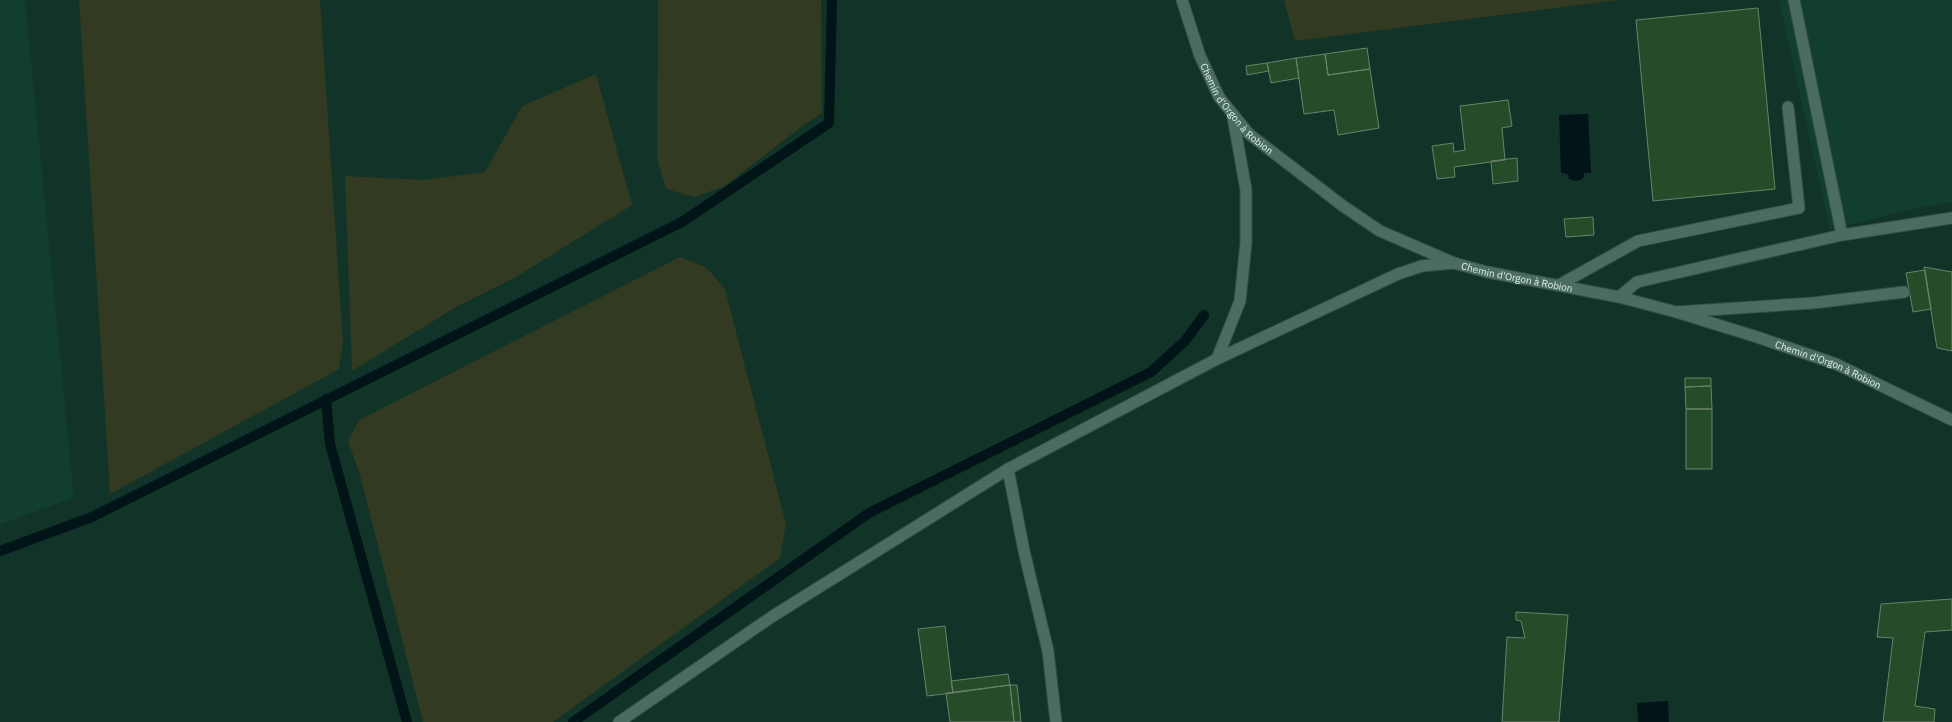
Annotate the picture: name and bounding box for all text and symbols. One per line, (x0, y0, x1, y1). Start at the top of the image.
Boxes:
street label: Chemin d'Orgon à Robion (1197, 61, 1276, 157)
street label: Chemin d'Orgon à Robion (1460, 259, 1574, 295)
street label: Chemin d'Orgon à Robion (1773, 338, 1883, 392)

